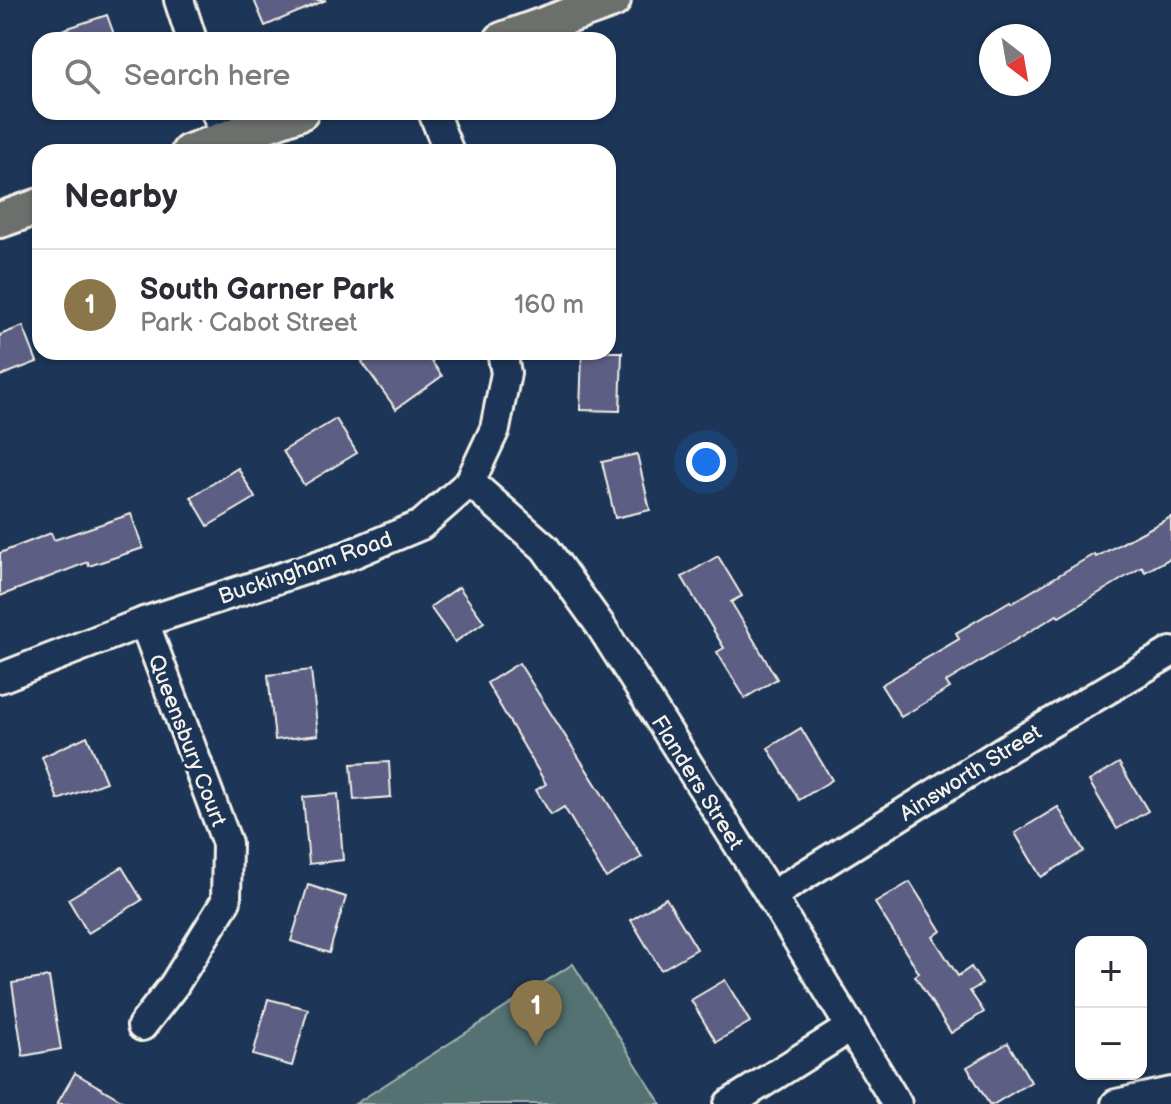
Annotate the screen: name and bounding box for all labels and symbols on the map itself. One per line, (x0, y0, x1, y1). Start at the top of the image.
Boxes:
north arrow (979, 24, 1051, 96)
your location (686, 442, 726, 482)
street label: Buckingham Road (215, 526, 396, 611)
street label: Queensbury Court (141, 651, 232, 830)
street label: Flanders Street (645, 711, 749, 855)
street label: Ainsworth Street (895, 719, 1047, 828)
pin: 1 (510, 980, 562, 1046)

